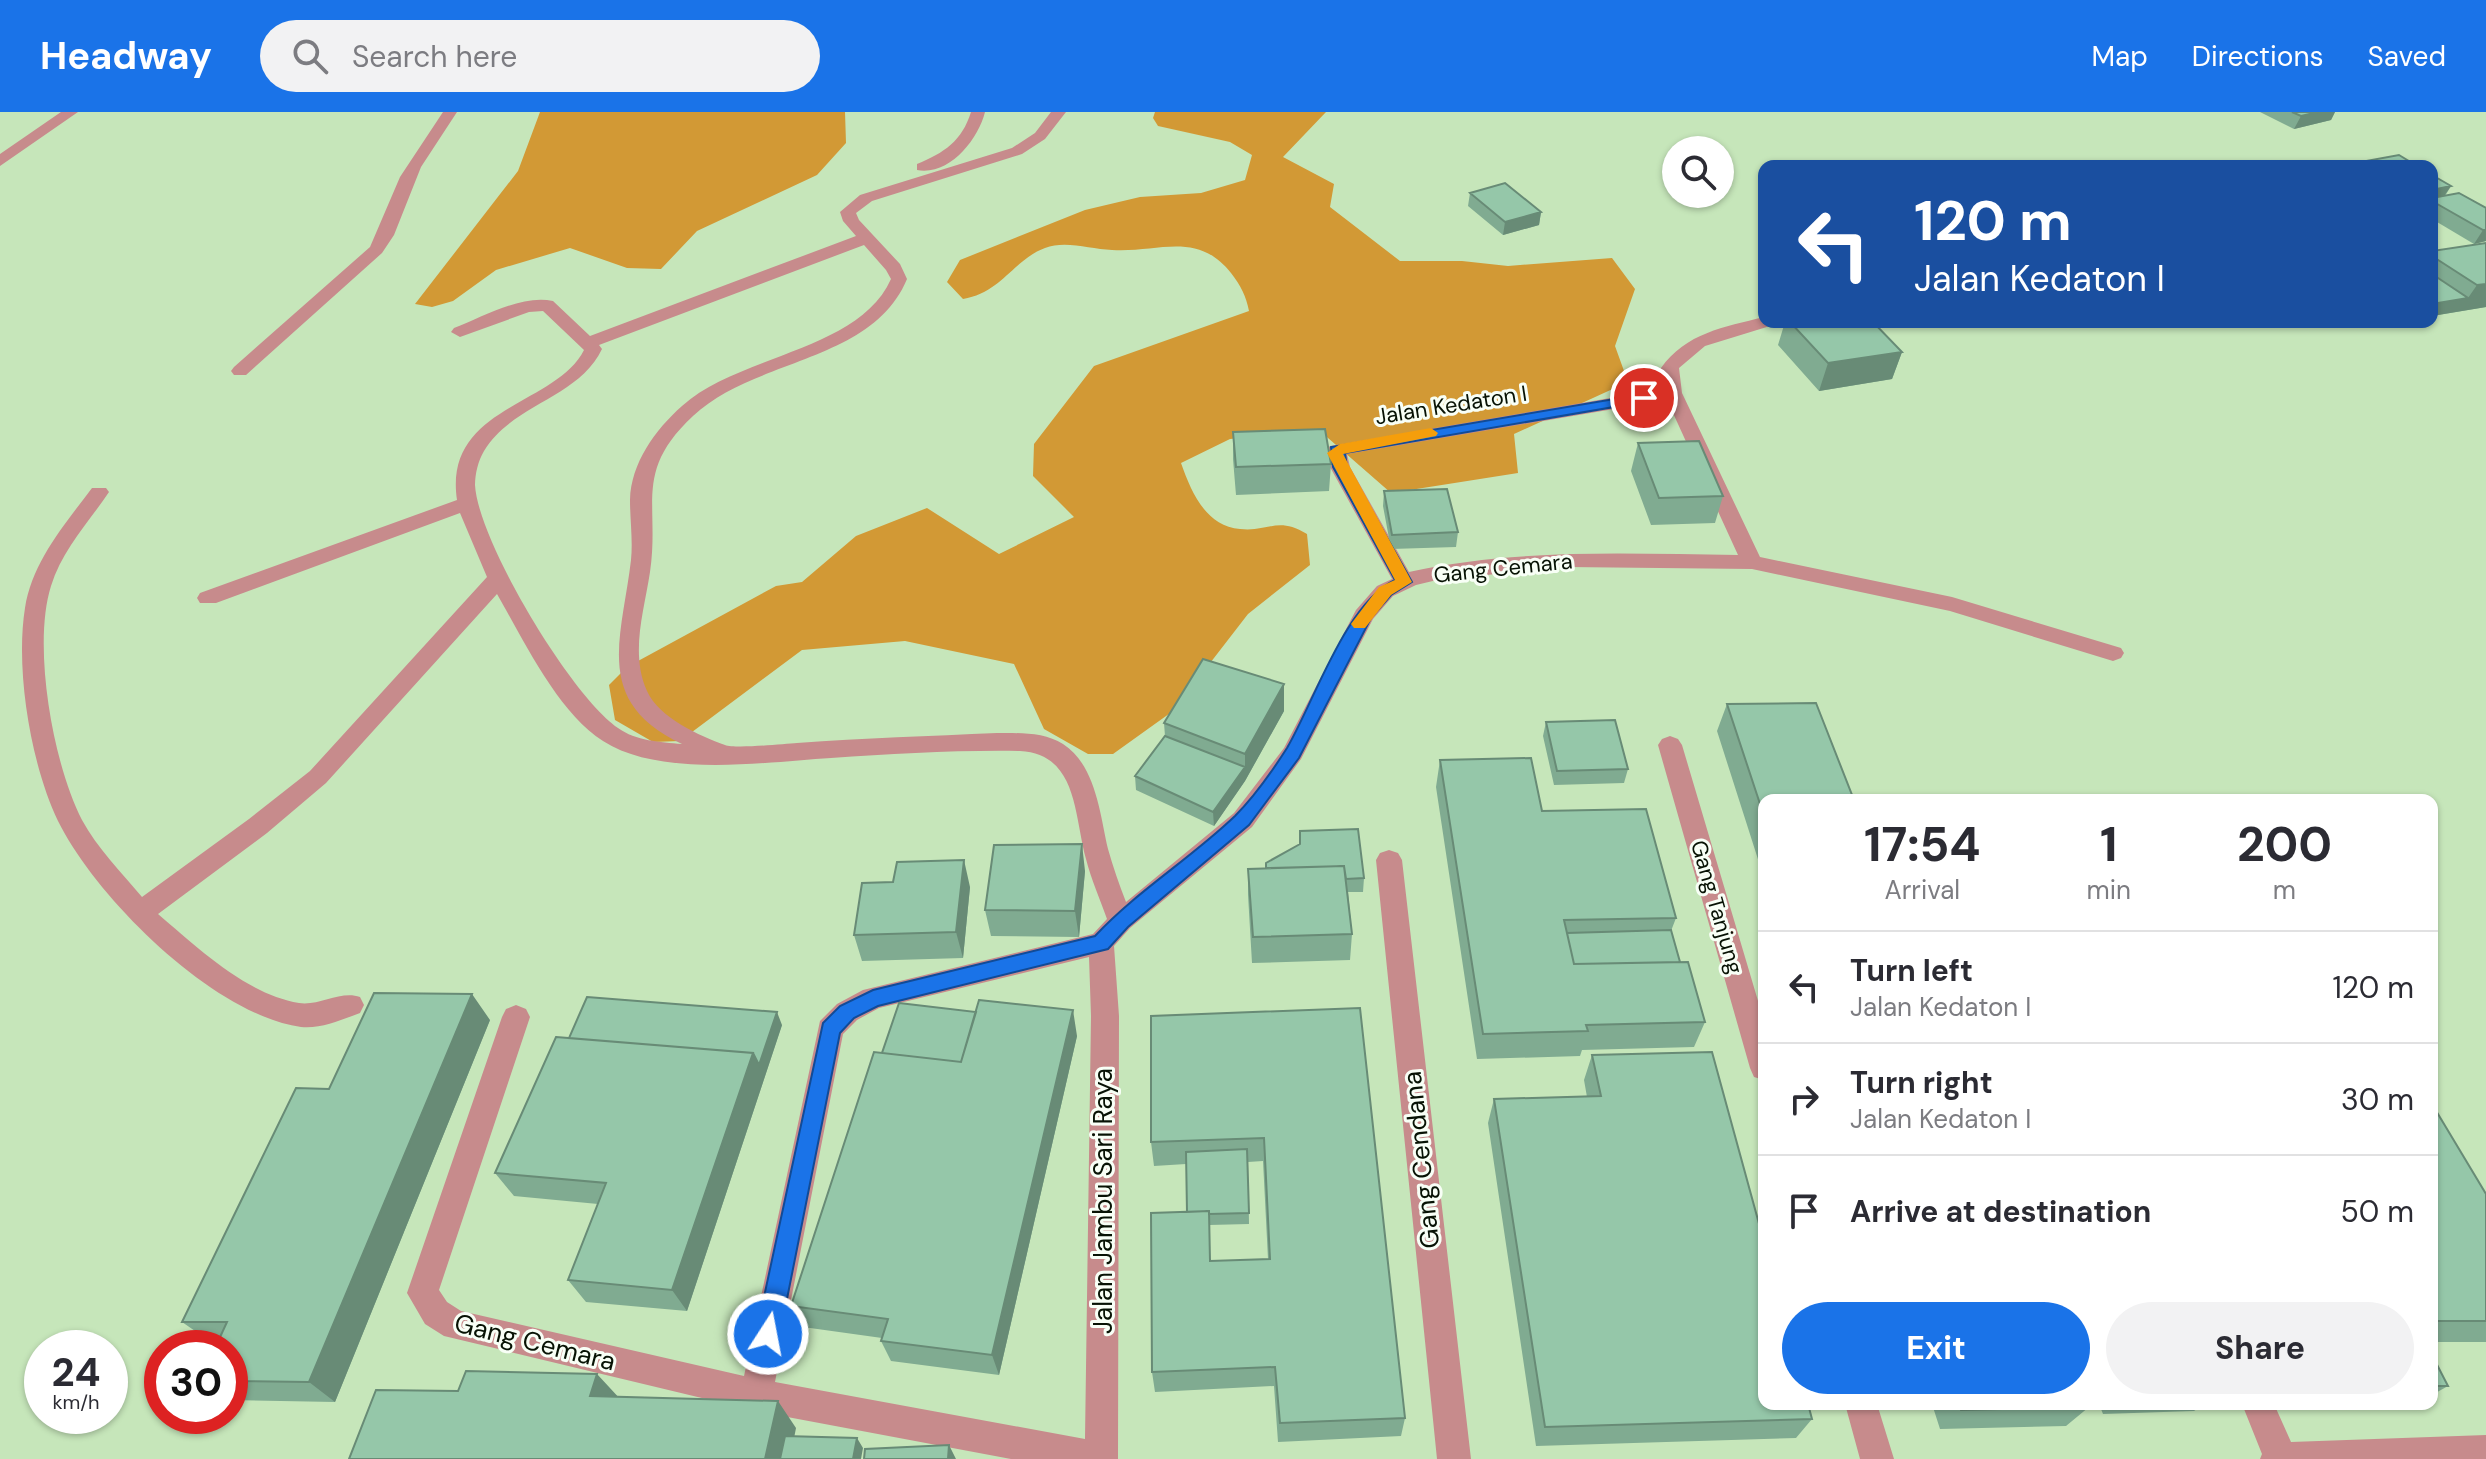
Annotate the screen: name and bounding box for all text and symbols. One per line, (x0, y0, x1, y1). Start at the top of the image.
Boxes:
search box (260, 20, 820, 92)
text: Headway (40, 31, 212, 81)
icon: search (288, 34, 332, 78)
text: Search here (352, 37, 517, 76)
text: Map (2091, 38, 2148, 75)
text: Directions (2192, 38, 2324, 75)
text: Saved (2368, 38, 2446, 75)
map controls (1662, 136, 1734, 208)
button: search (1662, 136, 1734, 208)
text: 120 m (1914, 184, 2072, 257)
icon: left (1782, 192, 1886, 296)
text: Jalan Kedaton I (1914, 255, 2165, 302)
pin (1610, 364, 1678, 432)
icon: arrive (1622, 376, 1666, 420)
street label: Jalan Kedaton I (1373, 379, 1529, 431)
street label: Gang Cemara (1432, 546, 1574, 590)
text: 17:54 (1864, 813, 1981, 876)
text: 1 (2100, 813, 2117, 876)
text: 200 (2237, 813, 2332, 876)
street label: Gang Tanjung (1684, 837, 1750, 977)
text: Arrival (1884, 873, 1960, 907)
text: min (2087, 873, 2131, 907)
text: m (2273, 873, 2296, 907)
text: Turn left (1850, 951, 1973, 990)
icon: left (1782, 965, 1826, 1009)
text: 120 m (2332, 968, 2414, 1007)
text: Jalan Kedaton I (1850, 990, 2031, 1024)
text: Turn right (1850, 1063, 1993, 1102)
street label: Jalan Jambu Sari Raya (1086, 1068, 1120, 1334)
street label: Gang Cendana (1395, 1070, 1447, 1250)
icon: right (1782, 1077, 1826, 1121)
text: 30 m (2341, 1080, 2414, 1119)
text: Jalan Kedaton I (1850, 1102, 2031, 1136)
icon: arrive (1782, 1189, 1826, 1233)
text: Arrive at destination (1850, 1192, 2151, 1231)
text: 50 m (2340, 1192, 2414, 1231)
position arrow (726, 1292, 810, 1376)
button: Exit (1782, 1302, 2090, 1394)
button: Share (2106, 1302, 2414, 1394)
street label: Gang Cemara (451, 1306, 619, 1378)
speed limit sign: 30 (144, 1330, 248, 1434)
text: 24 (52, 1346, 100, 1398)
text: km/h (52, 1389, 100, 1415)

